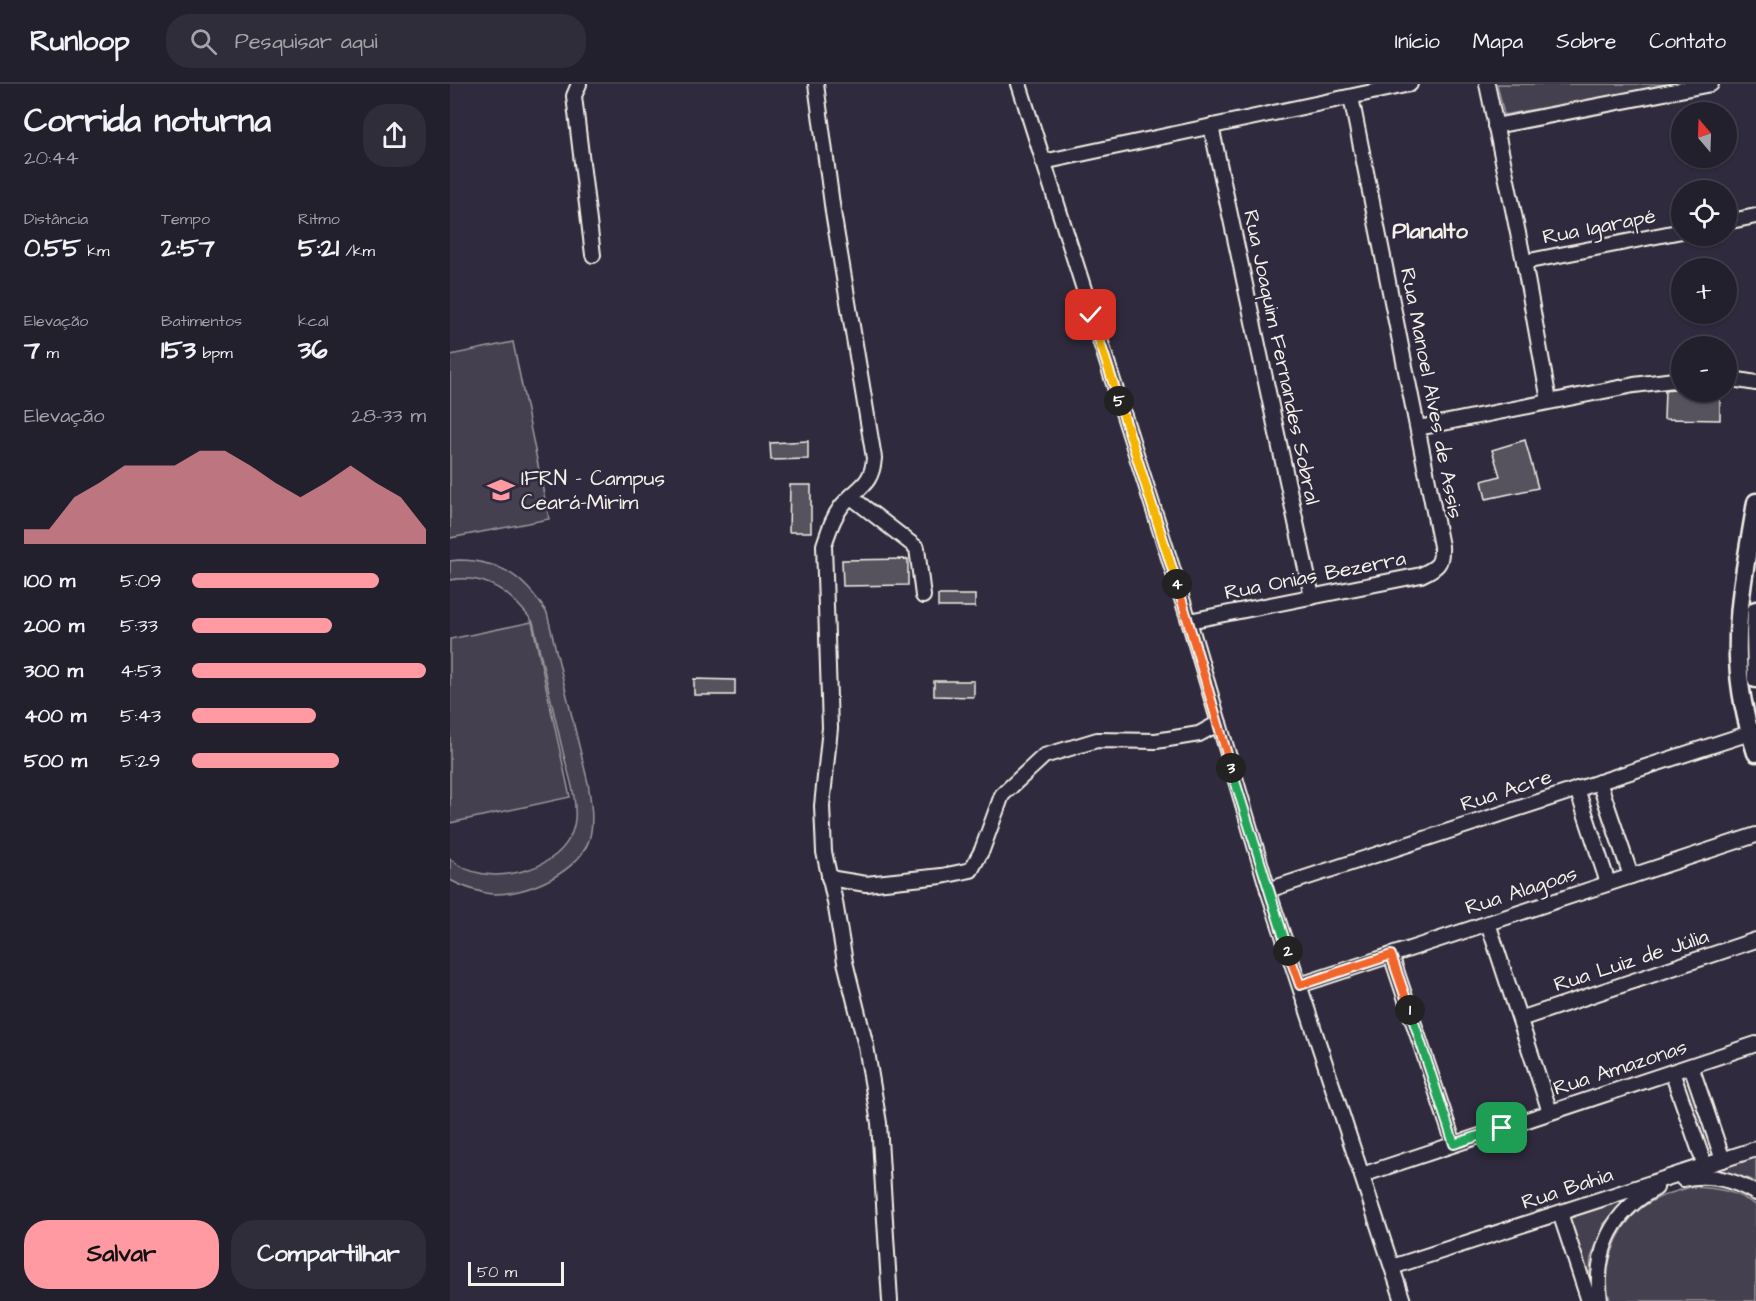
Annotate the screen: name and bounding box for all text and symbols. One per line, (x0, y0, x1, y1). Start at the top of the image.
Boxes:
search box (166, 14, 586, 68)
text: Runloop (30, 22, 130, 61)
icon: search (187, 25, 220, 58)
text: Pesquisar aqui (235, 26, 378, 57)
text: Início (1395, 27, 1440, 56)
text: Mapa (1473, 27, 1523, 56)
text: Sobre (1556, 27, 1616, 56)
text: Contato (1649, 27, 1726, 56)
text: Corrida noturna (24, 98, 271, 144)
north arrow (1671, 102, 1737, 168)
map controls (1671, 102, 1737, 402)
button: share (363, 104, 426, 167)
text: 20:44 (24, 144, 79, 172)
button: locate (1671, 180, 1737, 246)
street label: Rua Igarapé (1540, 201, 1659, 254)
street label: Rua Joaquim Fernandes Sobral (1236, 207, 1327, 507)
text: Distância (24, 208, 88, 230)
text: Tempo (161, 208, 210, 230)
text: Ritmo (298, 208, 340, 230)
district label: Planalto (1392, 216, 1468, 247)
text: 0.55 (24, 230, 81, 266)
text: 2:57 (161, 230, 215, 266)
text: 5:21 (298, 230, 339, 266)
text: km (81, 240, 110, 262)
text: /km (339, 240, 375, 262)
button: + (1671, 258, 1737, 324)
street label: Rua Manoel Alves de Assis (1393, 265, 1470, 521)
pin (1065, 289, 1116, 340)
icon: check (1074, 298, 1107, 331)
text: Elevação (24, 310, 88, 332)
text: Batimentos (161, 310, 242, 332)
text: kcal (298, 310, 329, 332)
text: 7 (24, 332, 40, 368)
text: 153 (161, 332, 196, 368)
text: 36 (298, 332, 328, 368)
button: − (1671, 336, 1737, 402)
text: m (40, 342, 59, 364)
text: bpm (196, 342, 233, 364)
pin: 5 (1104, 386, 1134, 416)
text: 5 (1113, 390, 1125, 412)
text: Elevação (24, 402, 104, 430)
text: 28–33 m (351, 402, 426, 430)
place label: IFRN - Campus Ceará-Mirim (521, 464, 665, 517)
school or university icon: IFRN - Campus Ceará-Mirim (486, 475, 516, 505)
street label: Rua Onias Bezerra (1222, 544, 1408, 607)
text: 100 m (24, 567, 75, 595)
text: 5:09 (120, 567, 162, 595)
pin: 4 (1162, 569, 1192, 599)
text: 4 (1172, 573, 1182, 595)
text: 200 m (24, 612, 84, 640)
text: 5:33 (120, 612, 158, 640)
text: 300 m (24, 657, 83, 685)
text: 4:53 (120, 657, 161, 685)
text: 400 m (24, 702, 86, 730)
text: 5:43 (120, 702, 161, 730)
text: 500 m (24, 747, 87, 775)
text: 5:29 (120, 747, 160, 775)
pin: 3 (1216, 753, 1246, 783)
text: 3 (1227, 757, 1235, 779)
street label: Rua Acre (1457, 762, 1556, 819)
street label: Rua Alagoas (1461, 859, 1581, 924)
street label: Rua Luiz de Júlia (1550, 922, 1713, 999)
pin: 2 (1273, 936, 1303, 966)
text: 2 (1283, 940, 1293, 962)
pin: 1 (1395, 995, 1425, 1025)
text: 1 (1409, 999, 1411, 1021)
street label: Rua Amazonas (1550, 1032, 1691, 1103)
pin (1476, 1102, 1527, 1153)
icon: arrive (1485, 1111, 1518, 1144)
street label: Rua Bahia (1518, 1160, 1617, 1217)
button: Salvar (24, 1220, 219, 1289)
button: Compartilhar (231, 1220, 426, 1289)
scale bar (468, 1259, 564, 1286)
text: 50 m (477, 1261, 517, 1283)

